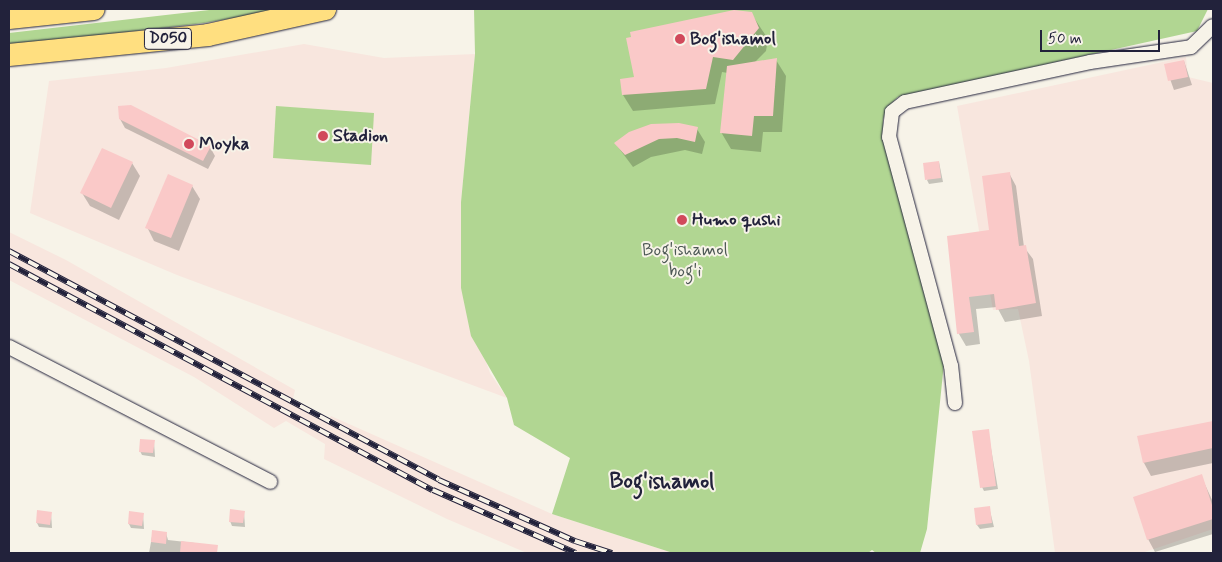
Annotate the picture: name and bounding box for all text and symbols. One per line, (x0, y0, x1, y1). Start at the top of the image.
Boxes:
scale bar (1042, 20, 1162, 52)
road number: D050 (143, 26, 193, 52)
place label: Bog'ishamol (690, 28, 776, 50)
text: 50 m (1048, 29, 1082, 49)
marker: Bog'ishamol (674, 33, 686, 45)
place label: Stadion (333, 125, 388, 147)
marker: Stadion (317, 130, 329, 142)
place label: Moyka (199, 133, 249, 155)
marker: Moyka (183, 138, 195, 150)
place label: Humo qushi (692, 209, 777, 231)
marker: Humo qushi (676, 214, 688, 226)
park label: Bog'ishamol bog'i (642, 240, 728, 282)
district label: Bog'ishamol (610, 470, 714, 496)

